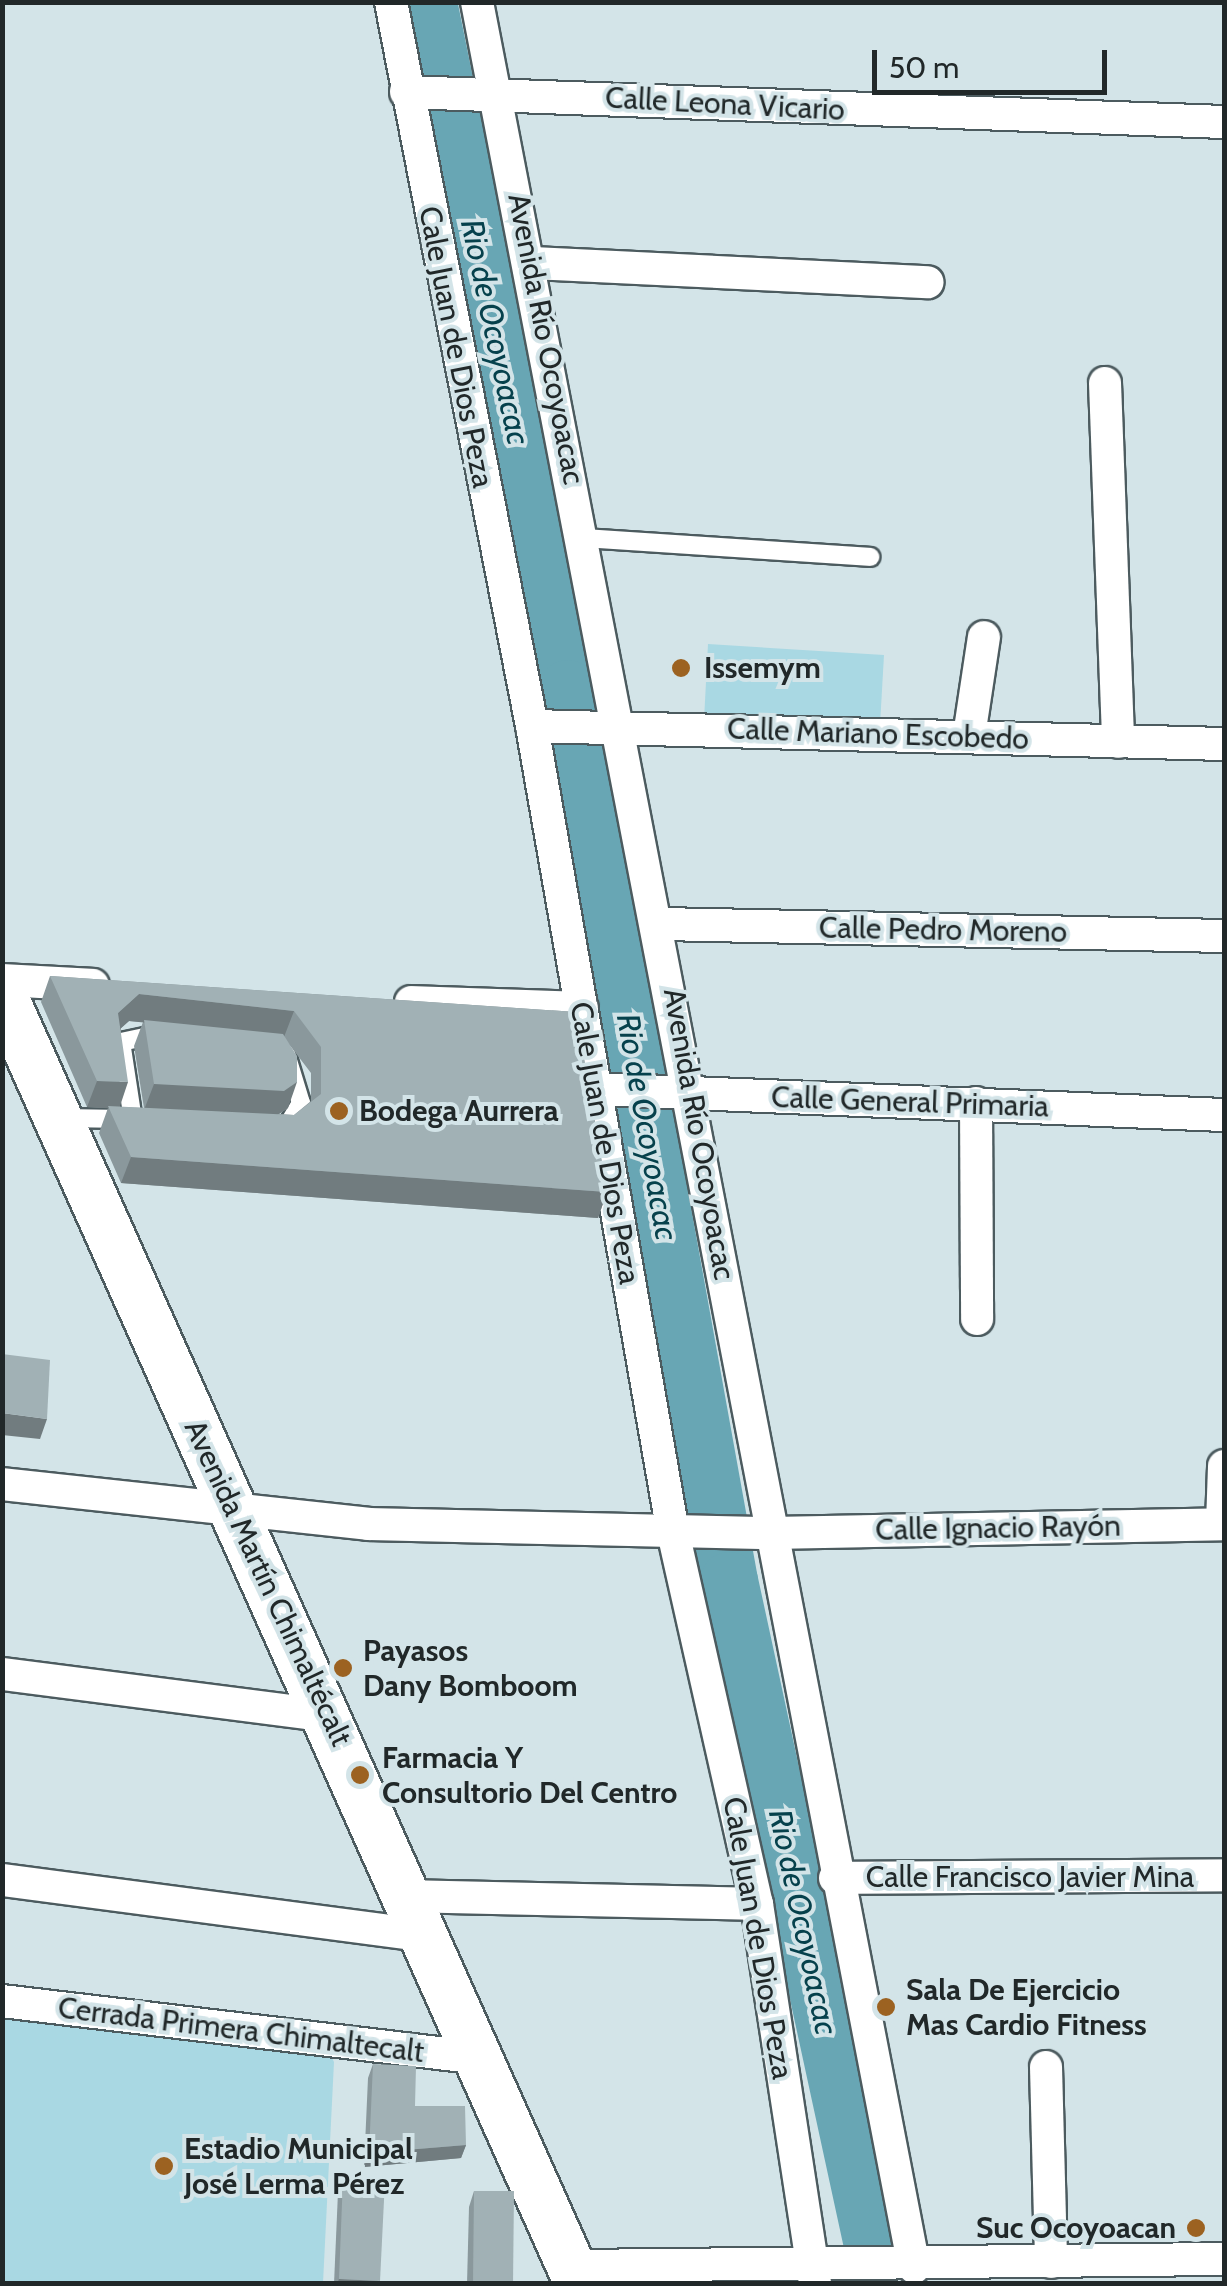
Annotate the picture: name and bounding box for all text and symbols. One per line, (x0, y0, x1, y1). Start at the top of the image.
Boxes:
scale bar (877, 30, 1112, 92)
text: 50 m (889, 49, 959, 86)
street label: Calle Leona Vicario (604, 80, 846, 128)
street label: Avenida Río Ocoyoacac (500, 190, 592, 488)
street label: Cale Juan de Dios Peza (411, 203, 501, 491)
water label: Rio de Ocoyoacac (452, 216, 538, 448)
place label: Issemym (704, 650, 821, 686)
marker: Issemym (668, 655, 694, 681)
street label: Calle Mariano Escobedo (727, 711, 1029, 757)
street label: Calle Pedro Moreno (819, 910, 1067, 950)
street label: Avenida Río Ocoyoacac (656, 985, 742, 1283)
street label: Cale Juan de Dios Peza (562, 999, 648, 1287)
water label: Rio de Ocoyoacac (608, 1011, 686, 1243)
street label: Calle General Primaria (771, 1079, 1049, 1125)
place label: Bodega Aurrera (359, 1093, 559, 1129)
marker: Bodega Aurrera (328, 1100, 350, 1122)
street label: Avenida Martín Chimaltécalt (177, 1414, 359, 1752)
street label: Calle Ignacio Rayón (875, 1508, 1121, 1548)
place label: Payasos Dany Bomboom (363, 1633, 578, 1704)
marker: Payasos Dany Bomboom (332, 1657, 354, 1679)
place label: Farmacia Y Consultorio Del Centro (382, 1740, 677, 1810)
marker: Farmacia Y Consultorio Del Centro (347, 1762, 373, 1788)
street label: Cale Juan de Dios Peza (715, 1794, 801, 2082)
water label: Rio de Ocoyoacac (760, 1806, 846, 2038)
street label: Calle Francisco Javier Mina (866, 1859, 1194, 1895)
place label: Sala De Ejercicio Mas Cardio Fitness (906, 1972, 1147, 2042)
street label: Cerrada Primera Chimaltecalt (56, 1990, 426, 2070)
marker: Sala De Ejercicio Mas Cardio Fitness (875, 1996, 897, 2018)
place label: Estadio Municipal José Lerma Pérez (184, 2131, 413, 2202)
marker: Estadio Municipal José Lerma Pérez (153, 2155, 175, 2177)
place label: Suc Ocoyoacan (976, 2210, 1176, 2246)
marker: Suc Ocoyoacan (1185, 2217, 1207, 2239)

